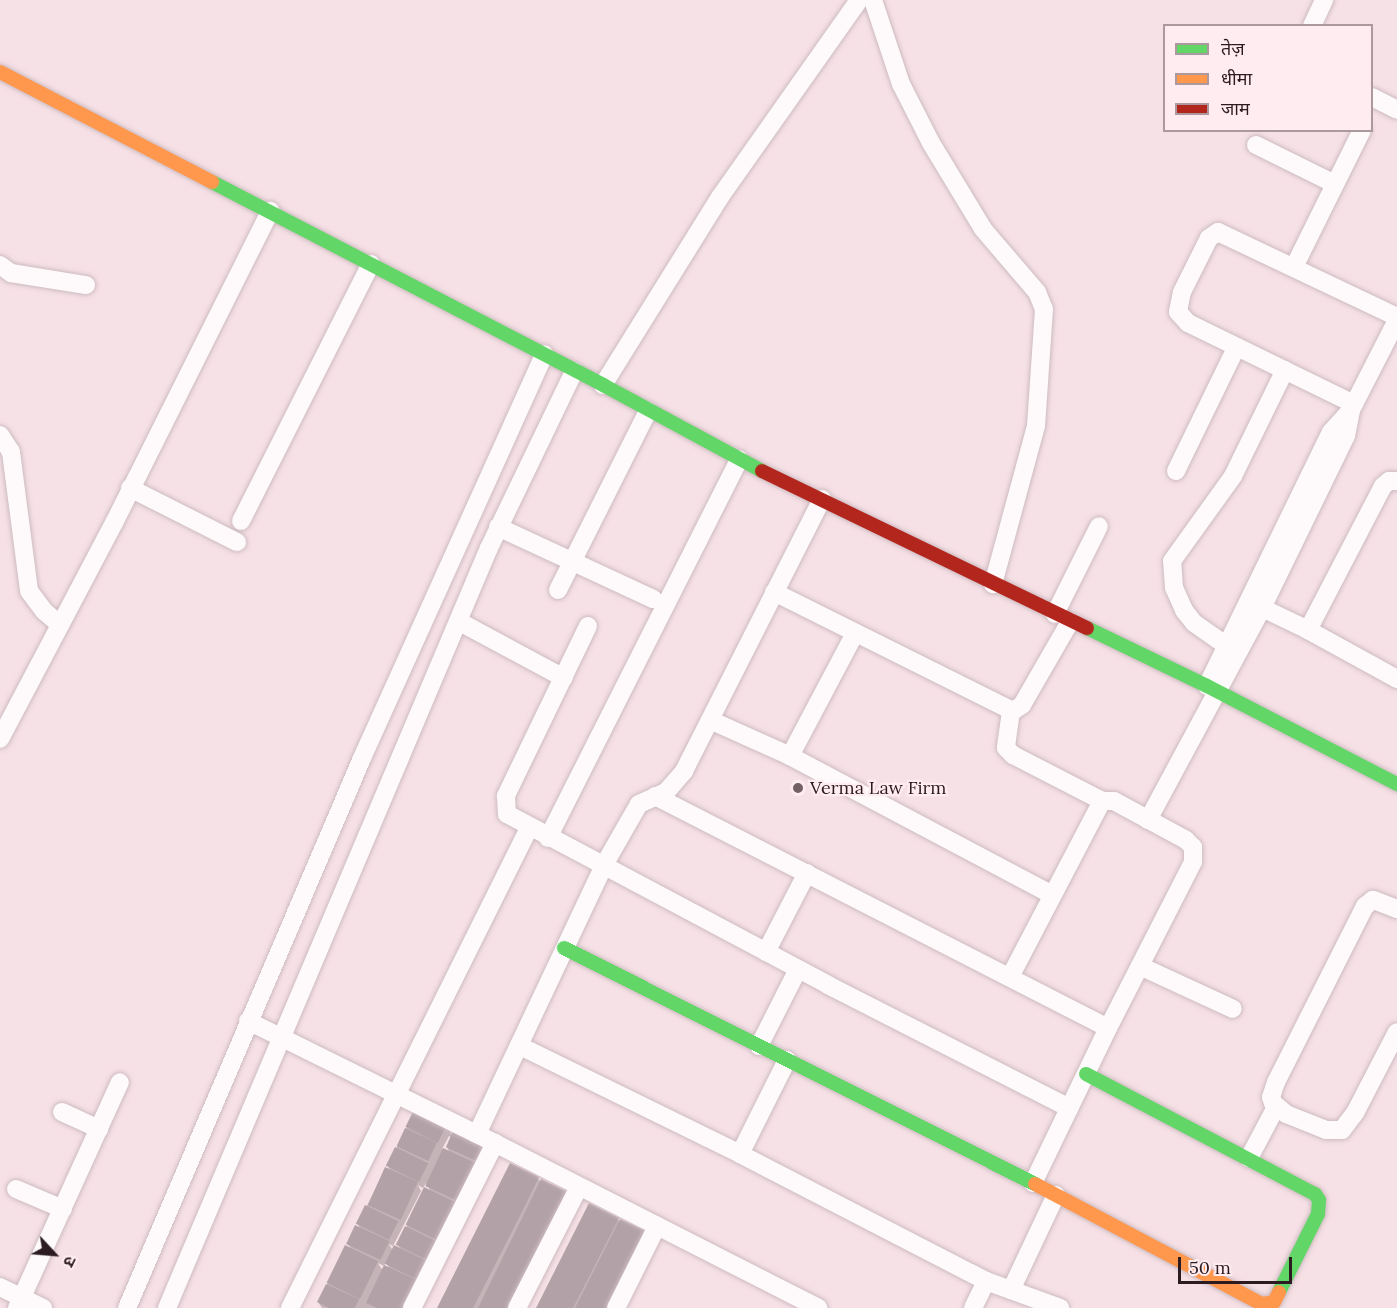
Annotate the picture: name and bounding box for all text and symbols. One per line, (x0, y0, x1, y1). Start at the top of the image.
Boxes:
legend (1163, 24, 1373, 132)
text: तेज़ (1221, 37, 1245, 60)
text: धीमा (1221, 67, 1252, 90)
text: जाम (1221, 97, 1250, 120)
place label: Verma Law Firm (810, 777, 946, 799)
marker: Verma Law Firm (791, 781, 805, 795)
north arrow (24, 1224, 84, 1284)
scale bar (1181, 1245, 1295, 1283)
text: उ (59, 1253, 81, 1270)
text: 50 m (1189, 1256, 1231, 1279)

